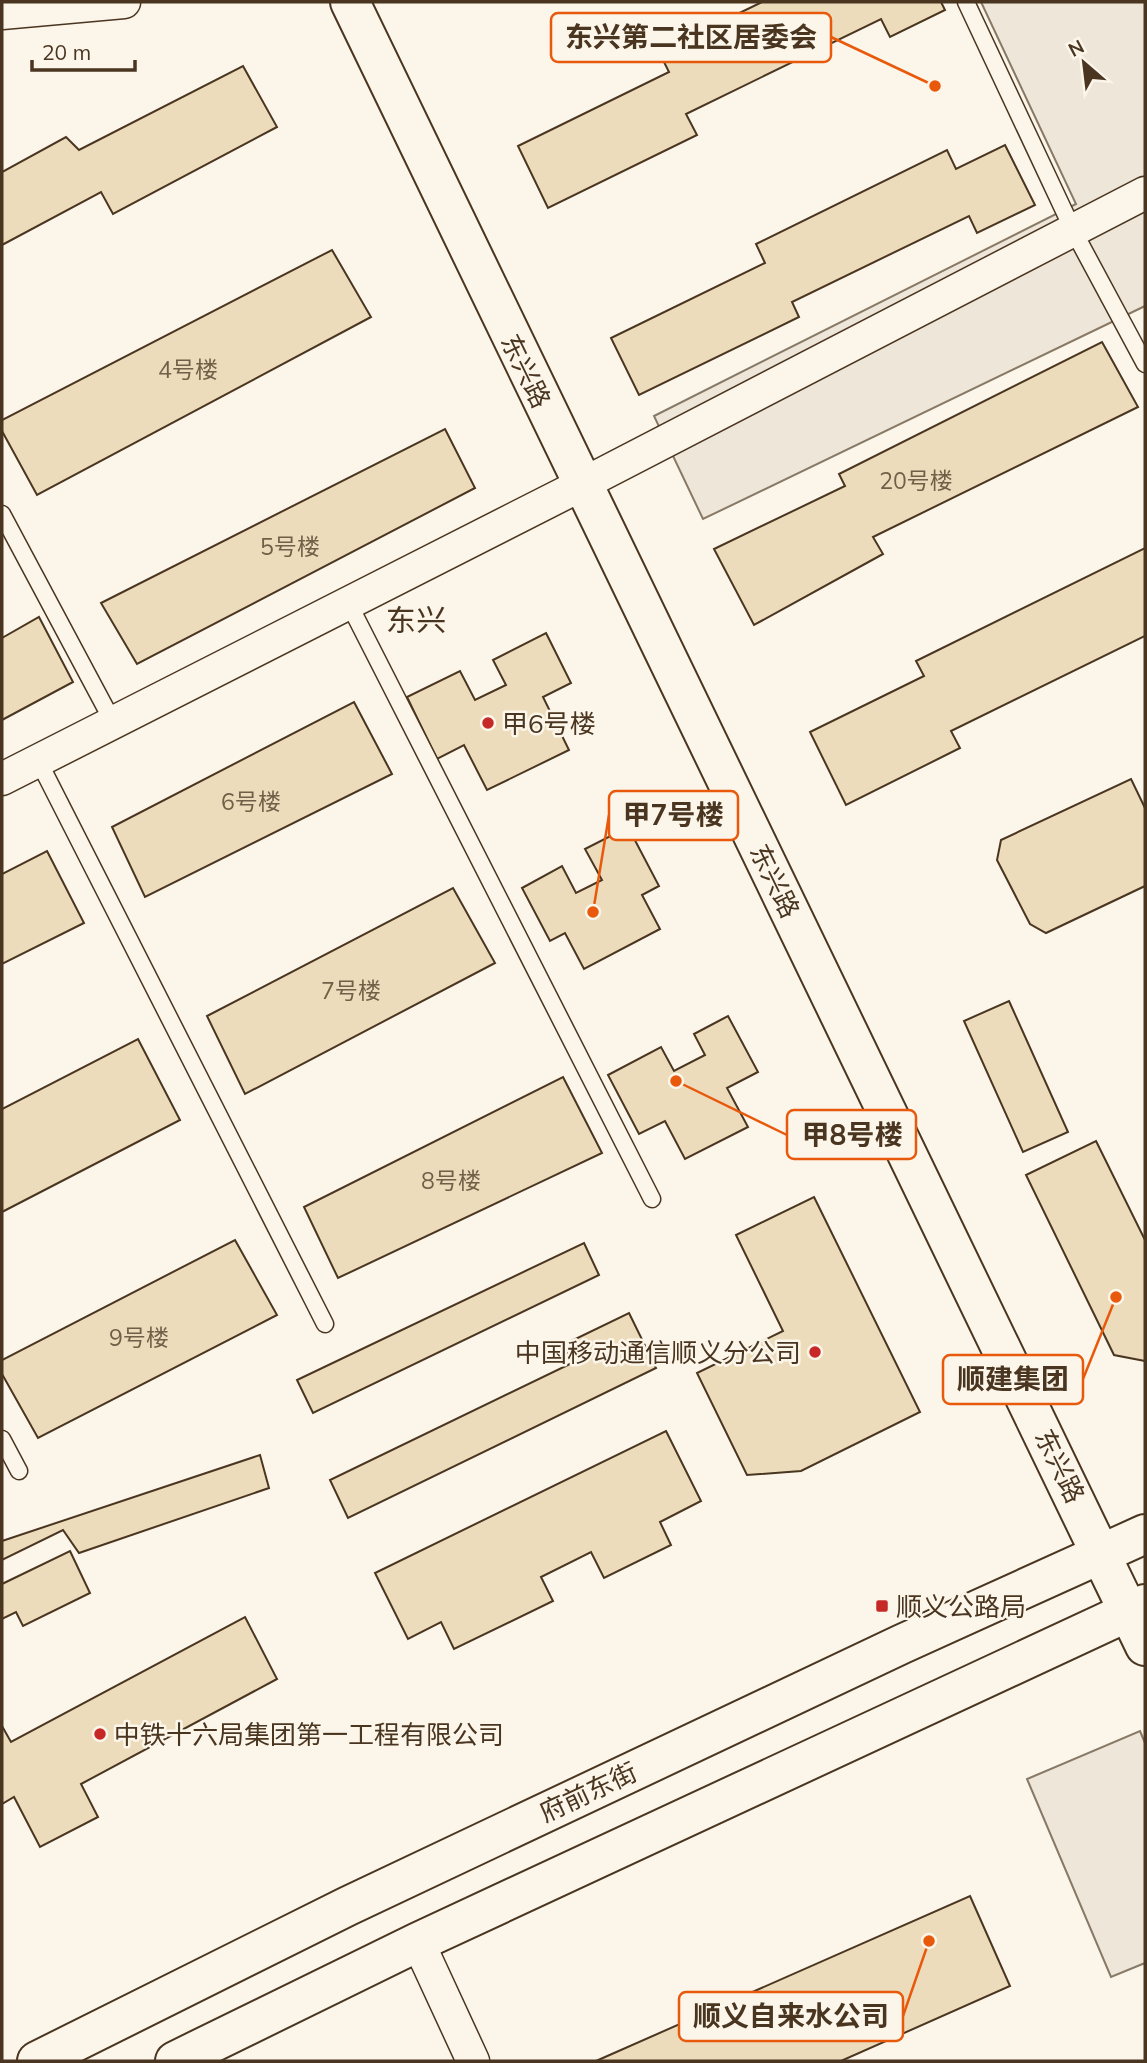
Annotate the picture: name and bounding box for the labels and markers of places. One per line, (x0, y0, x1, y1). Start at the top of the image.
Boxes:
callout: 东兴第二社区居委会 (551, 13, 831, 62)
place label: 甲6号楼 (502, 707, 596, 740)
marker: 甲6号楼 (480, 715, 496, 731)
callout: 甲7号楼 (609, 791, 738, 840)
callout: 甲8号楼 (787, 1110, 916, 1159)
place label: 中国移动通信顺义分公司 (515, 1336, 801, 1369)
marker: 中国移动通信顺义分公司 (807, 1344, 823, 1360)
callout: 顺建集团 (943, 1355, 1083, 1404)
place label: 顺义公路局 (896, 1590, 1026, 1623)
marker: 顺义公路局 (874, 1598, 890, 1614)
place label: 中铁十六局集团第一工程有限公司 (114, 1718, 504, 1751)
marker: 中铁十六局集团第一工程有限公司 (92, 1726, 108, 1742)
callout: 顺义自来水公司 (679, 1992, 903, 2041)

